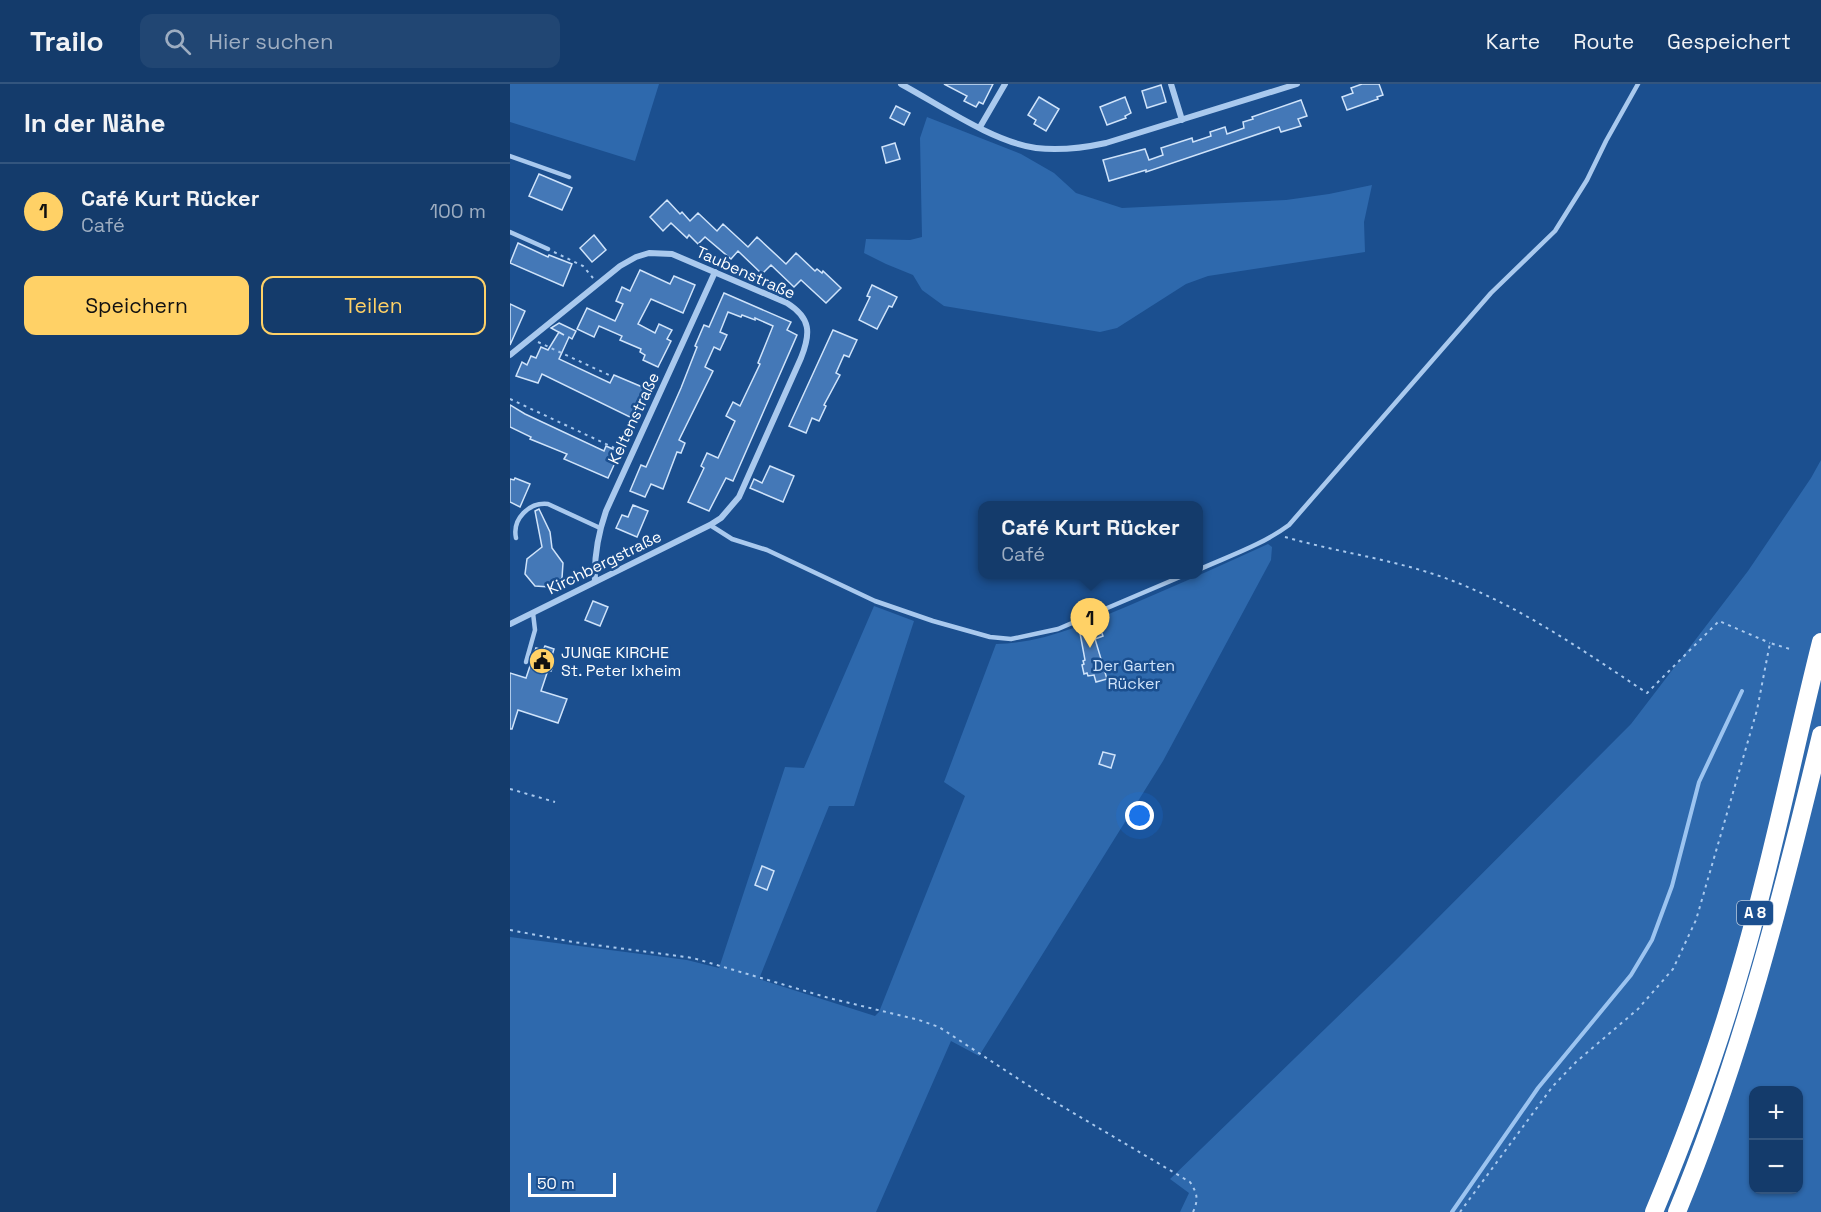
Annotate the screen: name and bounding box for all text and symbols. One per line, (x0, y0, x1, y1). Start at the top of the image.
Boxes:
search box (140, 14, 560, 68)
text: Trailo (30, 23, 104, 59)
icon: search (161, 25, 194, 58)
text: Hier suchen (209, 27, 334, 55)
text: Karte (1486, 28, 1540, 55)
text: Route (1573, 28, 1634, 55)
text: Gespeichert (1667, 28, 1791, 55)
text: In der Nähe (24, 106, 165, 140)
text: Café Kurt Rücker (81, 184, 260, 212)
text: 1 (39, 198, 48, 224)
text: 100 m (430, 198, 486, 224)
text: Café (81, 212, 125, 238)
street label: Taubenstraße (693, 241, 799, 304)
button: Speichern (24, 276, 249, 335)
button: Teilen (261, 276, 486, 335)
street label: Keltenstraße (603, 369, 664, 468)
popup (978, 501, 1203, 579)
text: Café Kurt Rücker (1001, 513, 1180, 541)
street label: Kirchbergstraße (544, 526, 665, 599)
text: Café (1001, 541, 1045, 567)
pin: 1 (1070, 598, 1110, 648)
place label: JUNGE KIRCHE St. Peter Ixheim (561, 642, 681, 681)
public building icon: JUNGE KIRCHE St. Peter Ixheim (527, 646, 557, 676)
park label: Der Garten Rücker (1093, 655, 1175, 694)
your location (1125, 801, 1154, 830)
road number: A 8 (1737, 901, 1773, 925)
map controls (1749, 1086, 1803, 1194)
button: + (1749, 1086, 1803, 1140)
button: − (1749, 1140, 1803, 1194)
scale bar (528, 1170, 616, 1198)
text: 50 m (537, 1173, 575, 1194)

